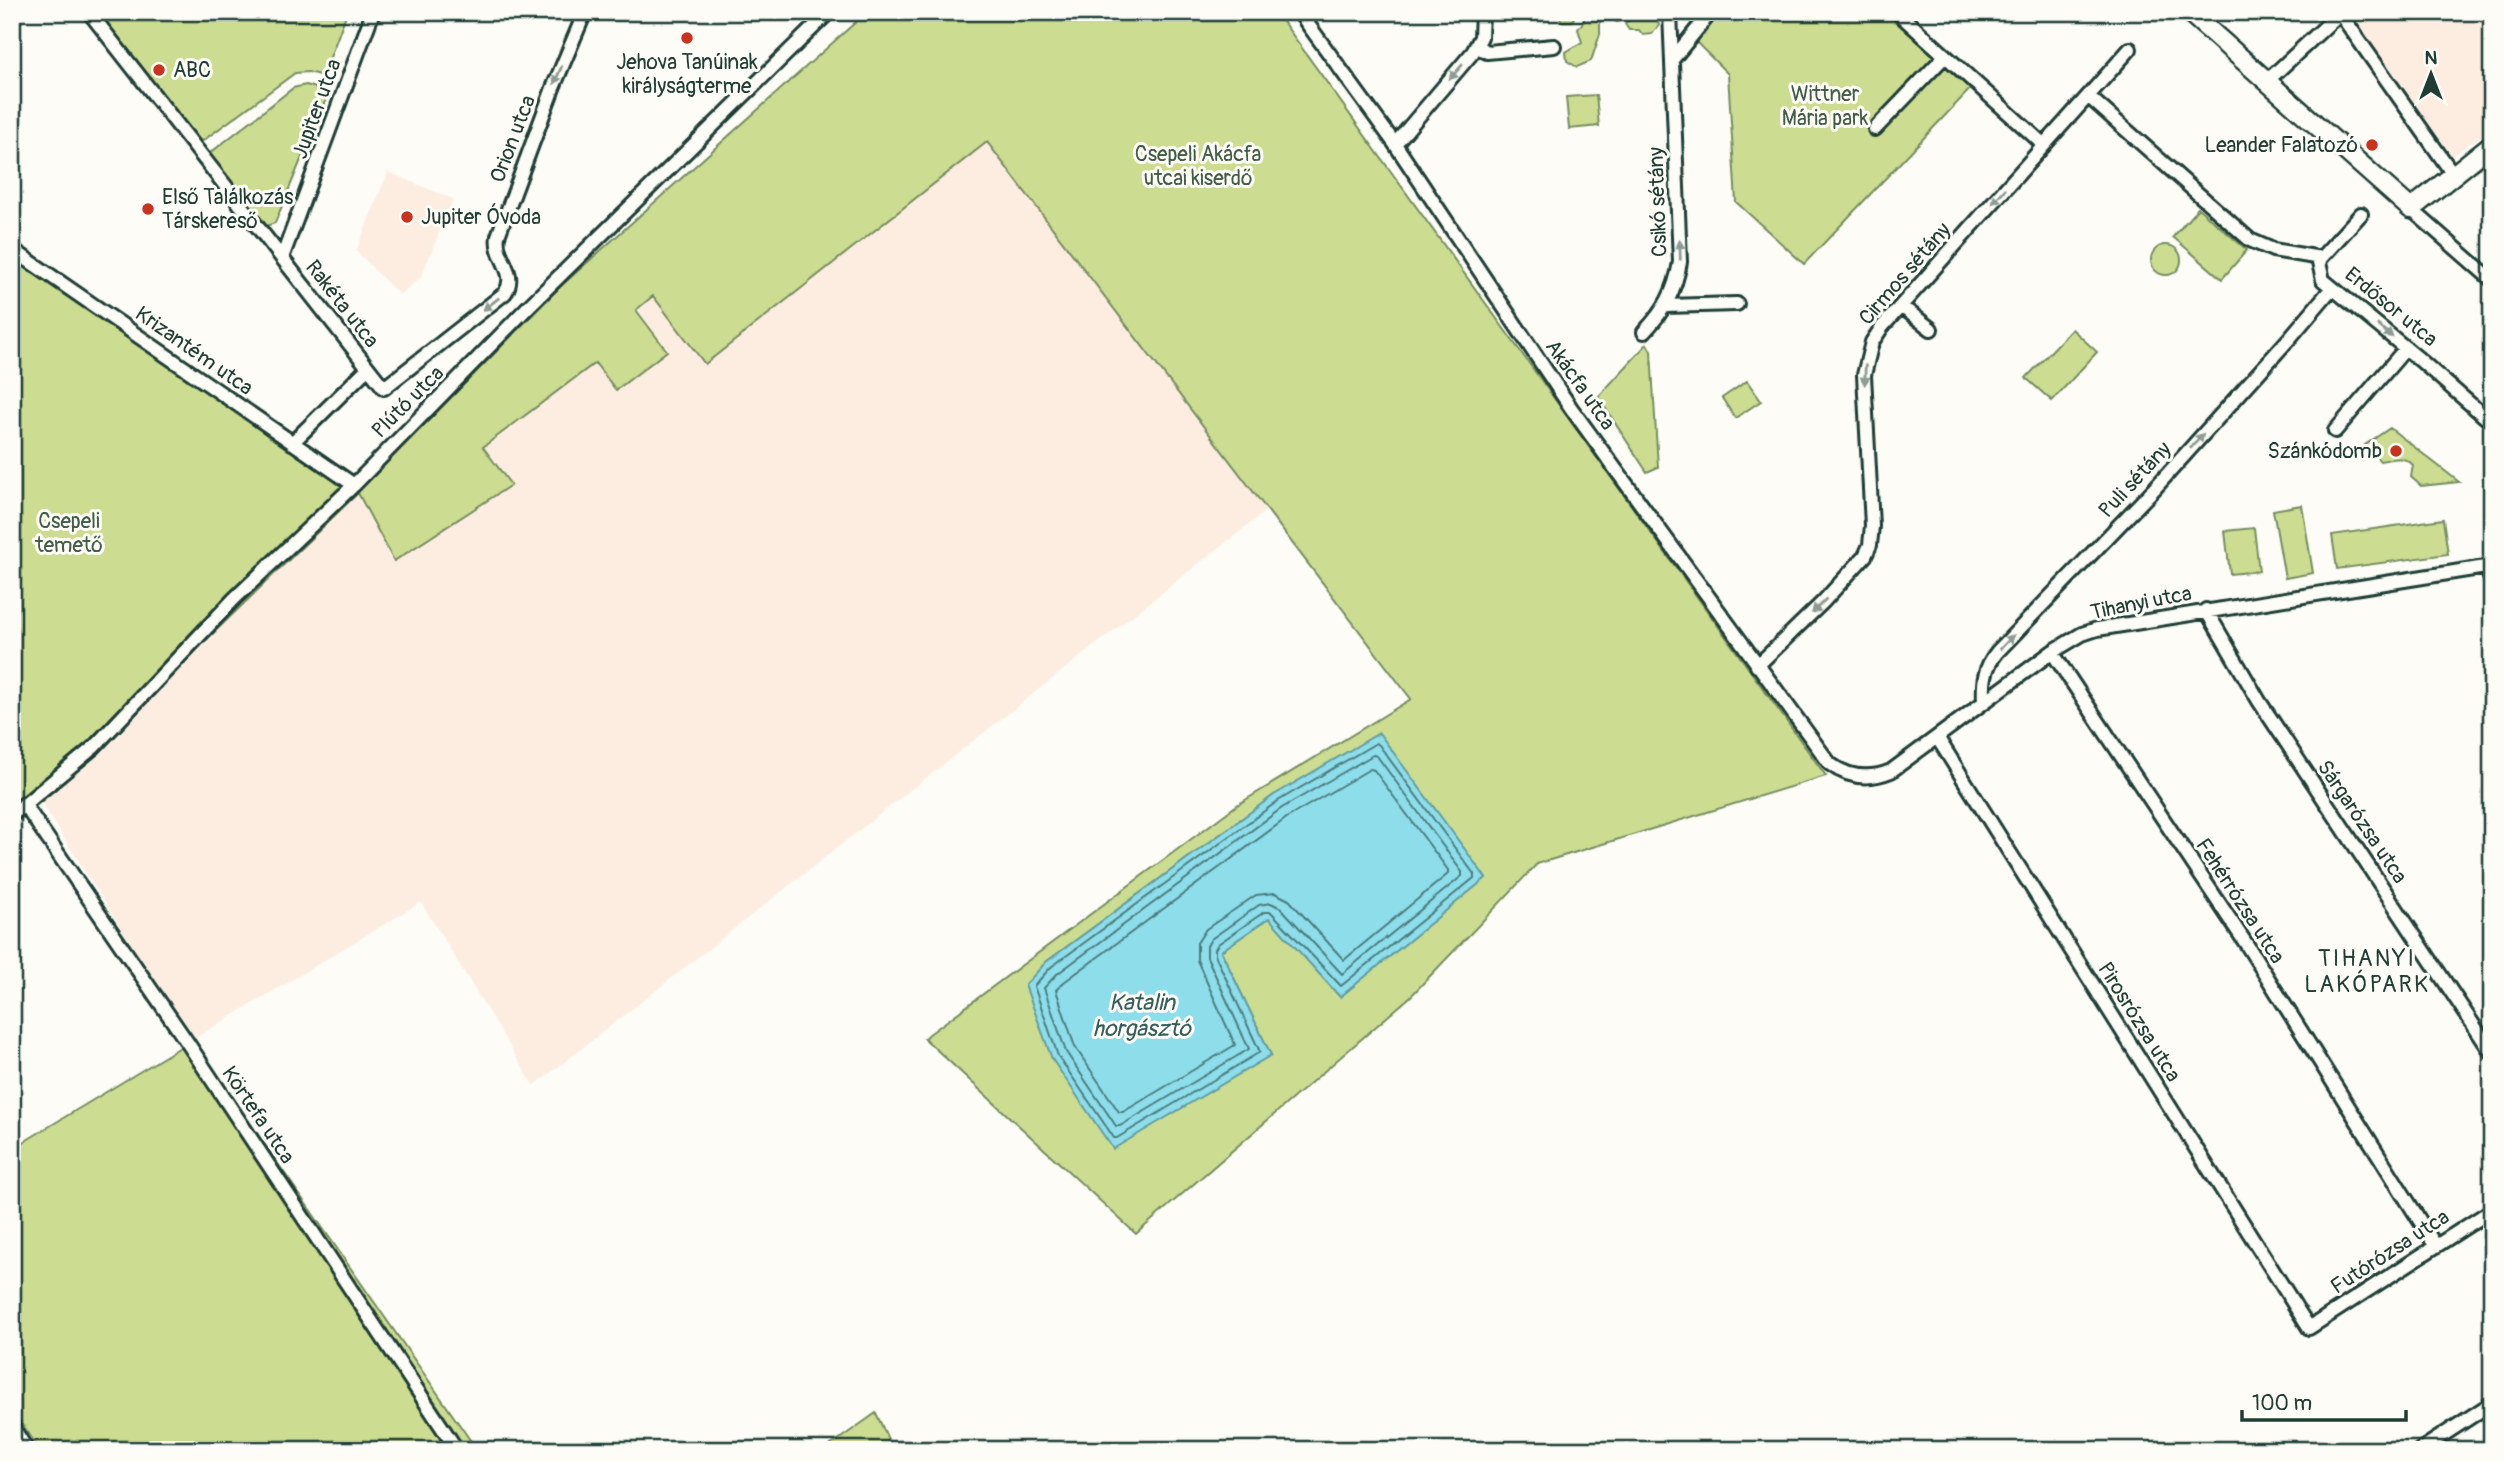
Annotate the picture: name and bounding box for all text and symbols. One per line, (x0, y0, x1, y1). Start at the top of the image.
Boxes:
marker: Jehova Tanúinak királyságterme (679, 30, 695, 46)
north arrow (2396, 38, 2466, 108)
text: N (2425, 46, 2438, 70)
place label: Jehova Tanúinak királyságterme (616, 49, 758, 100)
street label: Jupiter utca (286, 55, 348, 163)
place label: ABC (173, 57, 211, 84)
marker: ABC (151, 62, 167, 78)
one-way arrow (1449, 64, 1464, 81)
one-way arrow (553, 65, 564, 86)
park label: Wittner Mária park (1782, 81, 1868, 132)
street label: Orion utca (484, 91, 542, 187)
place label: Leander Falatozó (2204, 132, 2358, 159)
marker: Leander Falatozó (2364, 137, 2380, 153)
park label: Csepeli Akácfa utcai kiserdő (1135, 141, 1261, 192)
street label: Csikó sétány (1643, 146, 1673, 258)
place label: Első Találkozás Társkereső (162, 184, 294, 235)
one-way arrow (1991, 187, 2007, 205)
marker: Első Találkozás Társkereső (140, 201, 156, 217)
place label: Jupiter Óvoda (421, 203, 541, 231)
marker: Jupiter Óvoda (399, 209, 415, 225)
street label: Cirmos sétány (1853, 217, 1957, 331)
one-way arrow (1674, 239, 1685, 261)
street label: Rakéta utca (299, 255, 385, 353)
street label: Erdősor utca (2339, 261, 2443, 353)
one-way arrow (483, 296, 501, 311)
street label: Krizantém utca (130, 300, 258, 402)
one-way arrow (2375, 324, 2393, 339)
street label: Akácfa utca (1539, 335, 1621, 435)
street label: Plútó utca (366, 360, 450, 444)
one-way arrow (1859, 364, 1870, 386)
one-way arrow (2189, 432, 2205, 450)
street label: Puli sétány (2093, 436, 2177, 524)
place label: Szánkódomb (2267, 438, 2382, 465)
marker: Szánkódomb (2388, 443, 2404, 459)
park label: Csepeli temető (34, 508, 103, 559)
street label: Tihanyi utca (2088, 580, 2194, 626)
one-way arrow (1811, 598, 1827, 614)
one-way arrow (1999, 634, 2015, 650)
street label: Sárgarózsa utca (2311, 755, 2413, 889)
street label: Fehérrózsa utca (2189, 833, 2291, 969)
district label: TIHANYI LAKÓPARK (2304, 944, 2430, 999)
street label: Pirosrózsa utca (2091, 957, 2187, 1087)
water label: Katalin horgásztó (1093, 988, 1192, 1043)
street label: Körtefa utca (216, 1061, 300, 1169)
street label: Futórózsa utca (2326, 1204, 2454, 1300)
scale bar (2242, 1378, 2406, 1422)
text: 100 m (2252, 1390, 2312, 1417)

